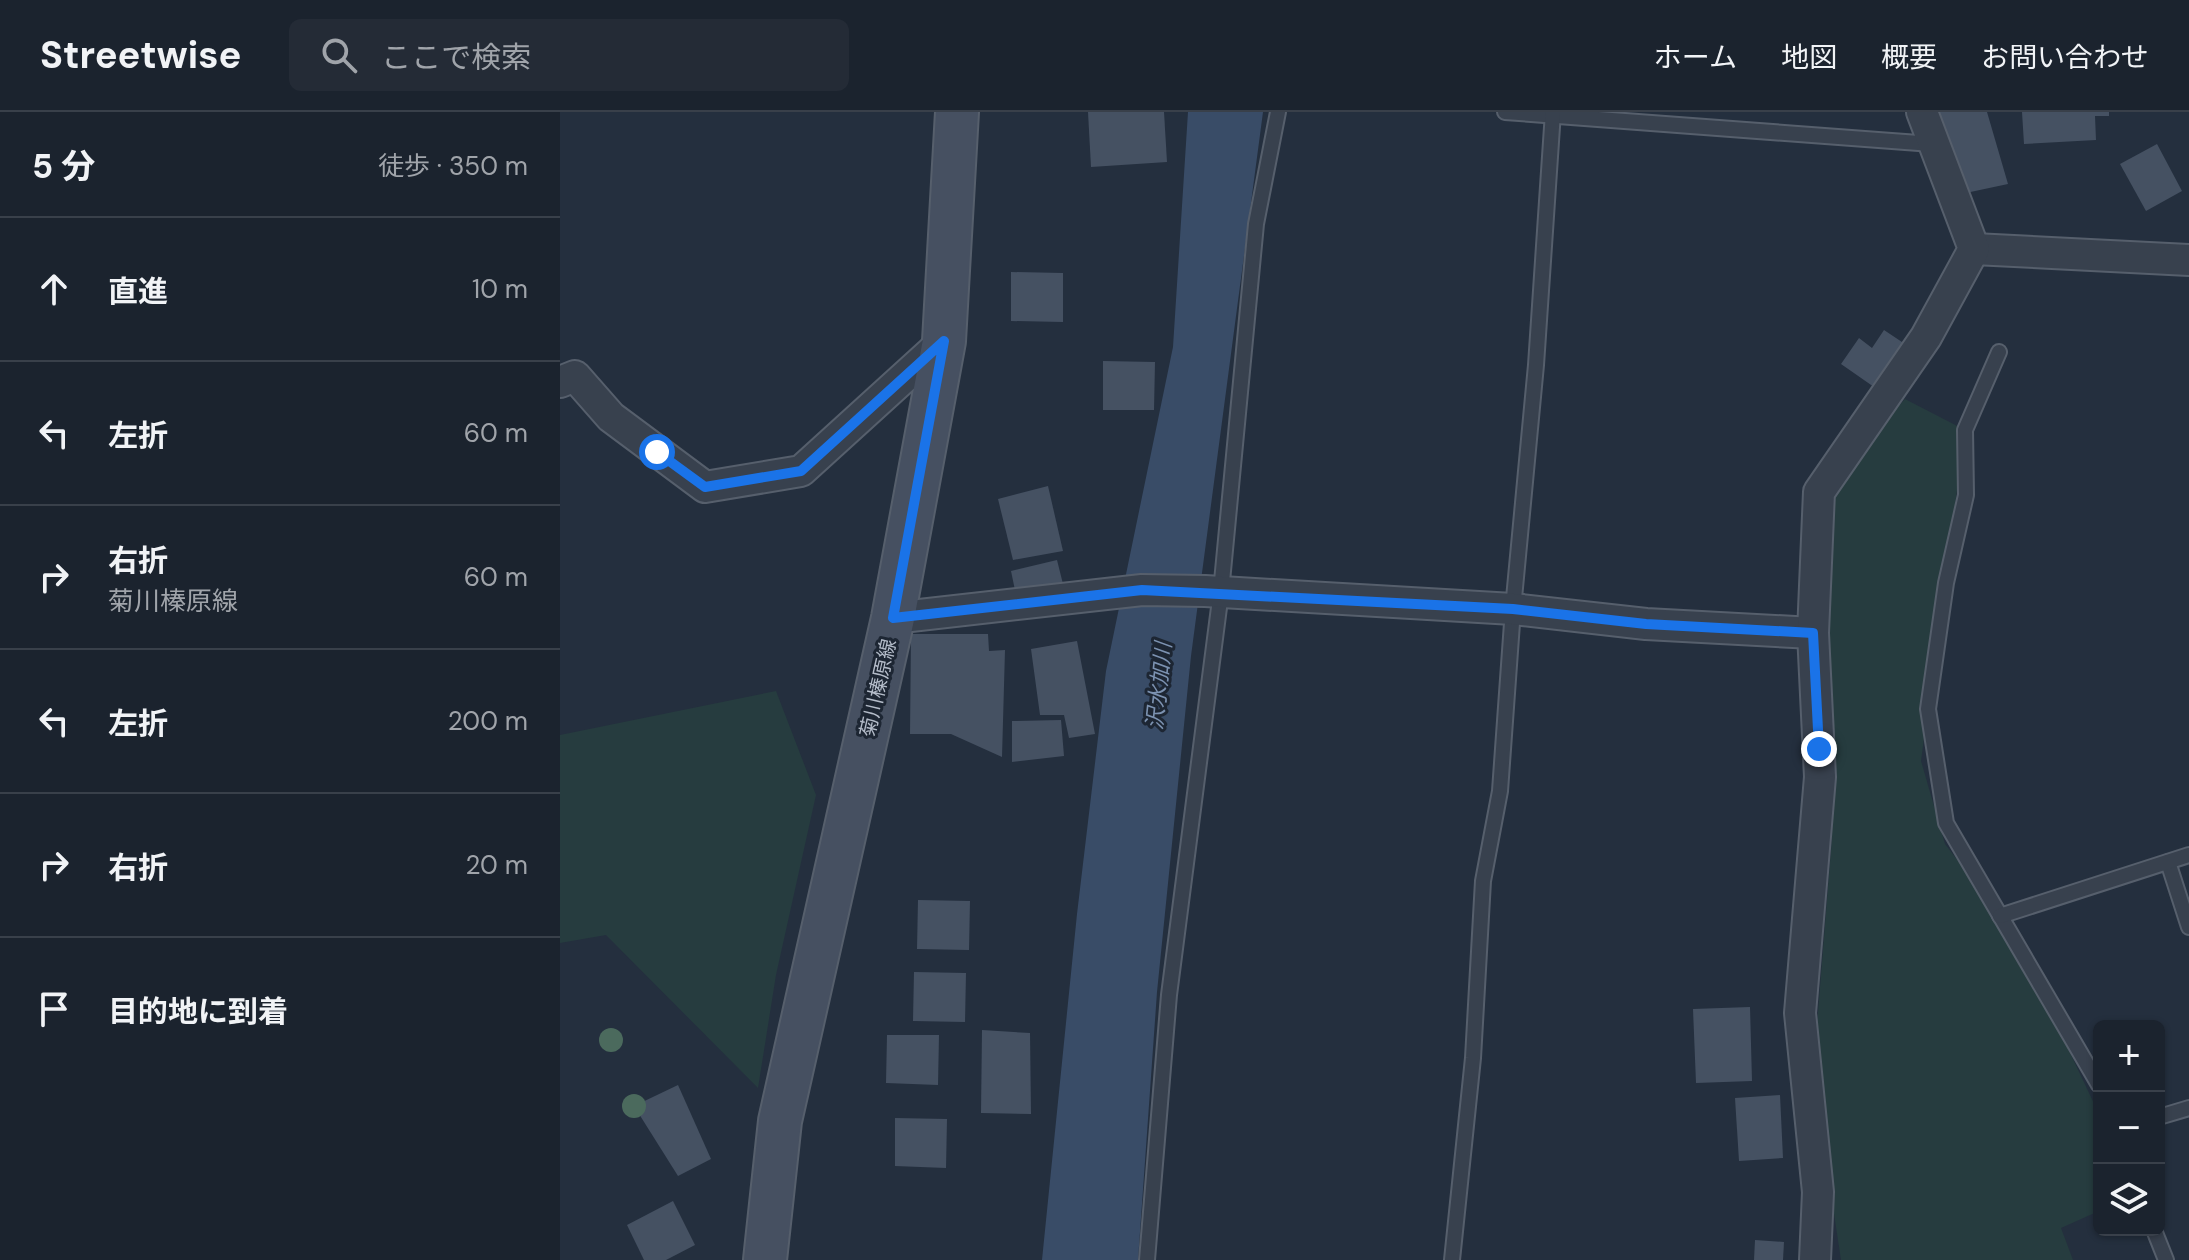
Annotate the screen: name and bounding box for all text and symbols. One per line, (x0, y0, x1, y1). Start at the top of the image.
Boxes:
search box (289, 19, 849, 91)
text: Streetwise (40, 30, 241, 80)
icon: search (317, 33, 361, 77)
text: ここで検索 (381, 38, 531, 77)
text: ホーム (1654, 39, 1737, 76)
text: 地図 (1781, 39, 1837, 76)
text: 概要 (1881, 39, 1937, 76)
text: お問い合わせ (1981, 39, 2149, 76)
text: 5 分 (32, 144, 95, 189)
text: 徒歩 · 350 m (378, 149, 528, 183)
icon: ahead (32, 267, 76, 311)
text: 直進 (108, 272, 168, 311)
text: 10 m (472, 272, 528, 306)
icon: left (32, 411, 76, 455)
text: 左折 (108, 416, 168, 455)
text: 60 m (464, 416, 528, 450)
route start (639, 434, 675, 470)
text: 右折 (108, 541, 168, 580)
icon: right (32, 555, 76, 599)
text: 60 m (464, 560, 528, 594)
text: 菊川榛原線 (108, 584, 238, 618)
street label: 菊川榛原線 (854, 636, 902, 740)
water label: 沢水加川 (1140, 639, 1178, 731)
icon: left (32, 699, 76, 743)
text: 左折 (108, 704, 168, 743)
text: 200 m (448, 704, 528, 738)
route end (1801, 731, 1837, 767)
icon: right (32, 843, 76, 887)
text: 右折 (108, 848, 168, 887)
text: 20 m (465, 848, 528, 882)
icon: arrive (32, 987, 76, 1031)
text: 目的地に到着 (108, 992, 288, 1031)
map controls (2093, 1020, 2165, 1236)
button: + (2093, 1020, 2165, 1092)
button: − (2093, 1092, 2165, 1164)
button: layers (2093, 1164, 2165, 1236)

